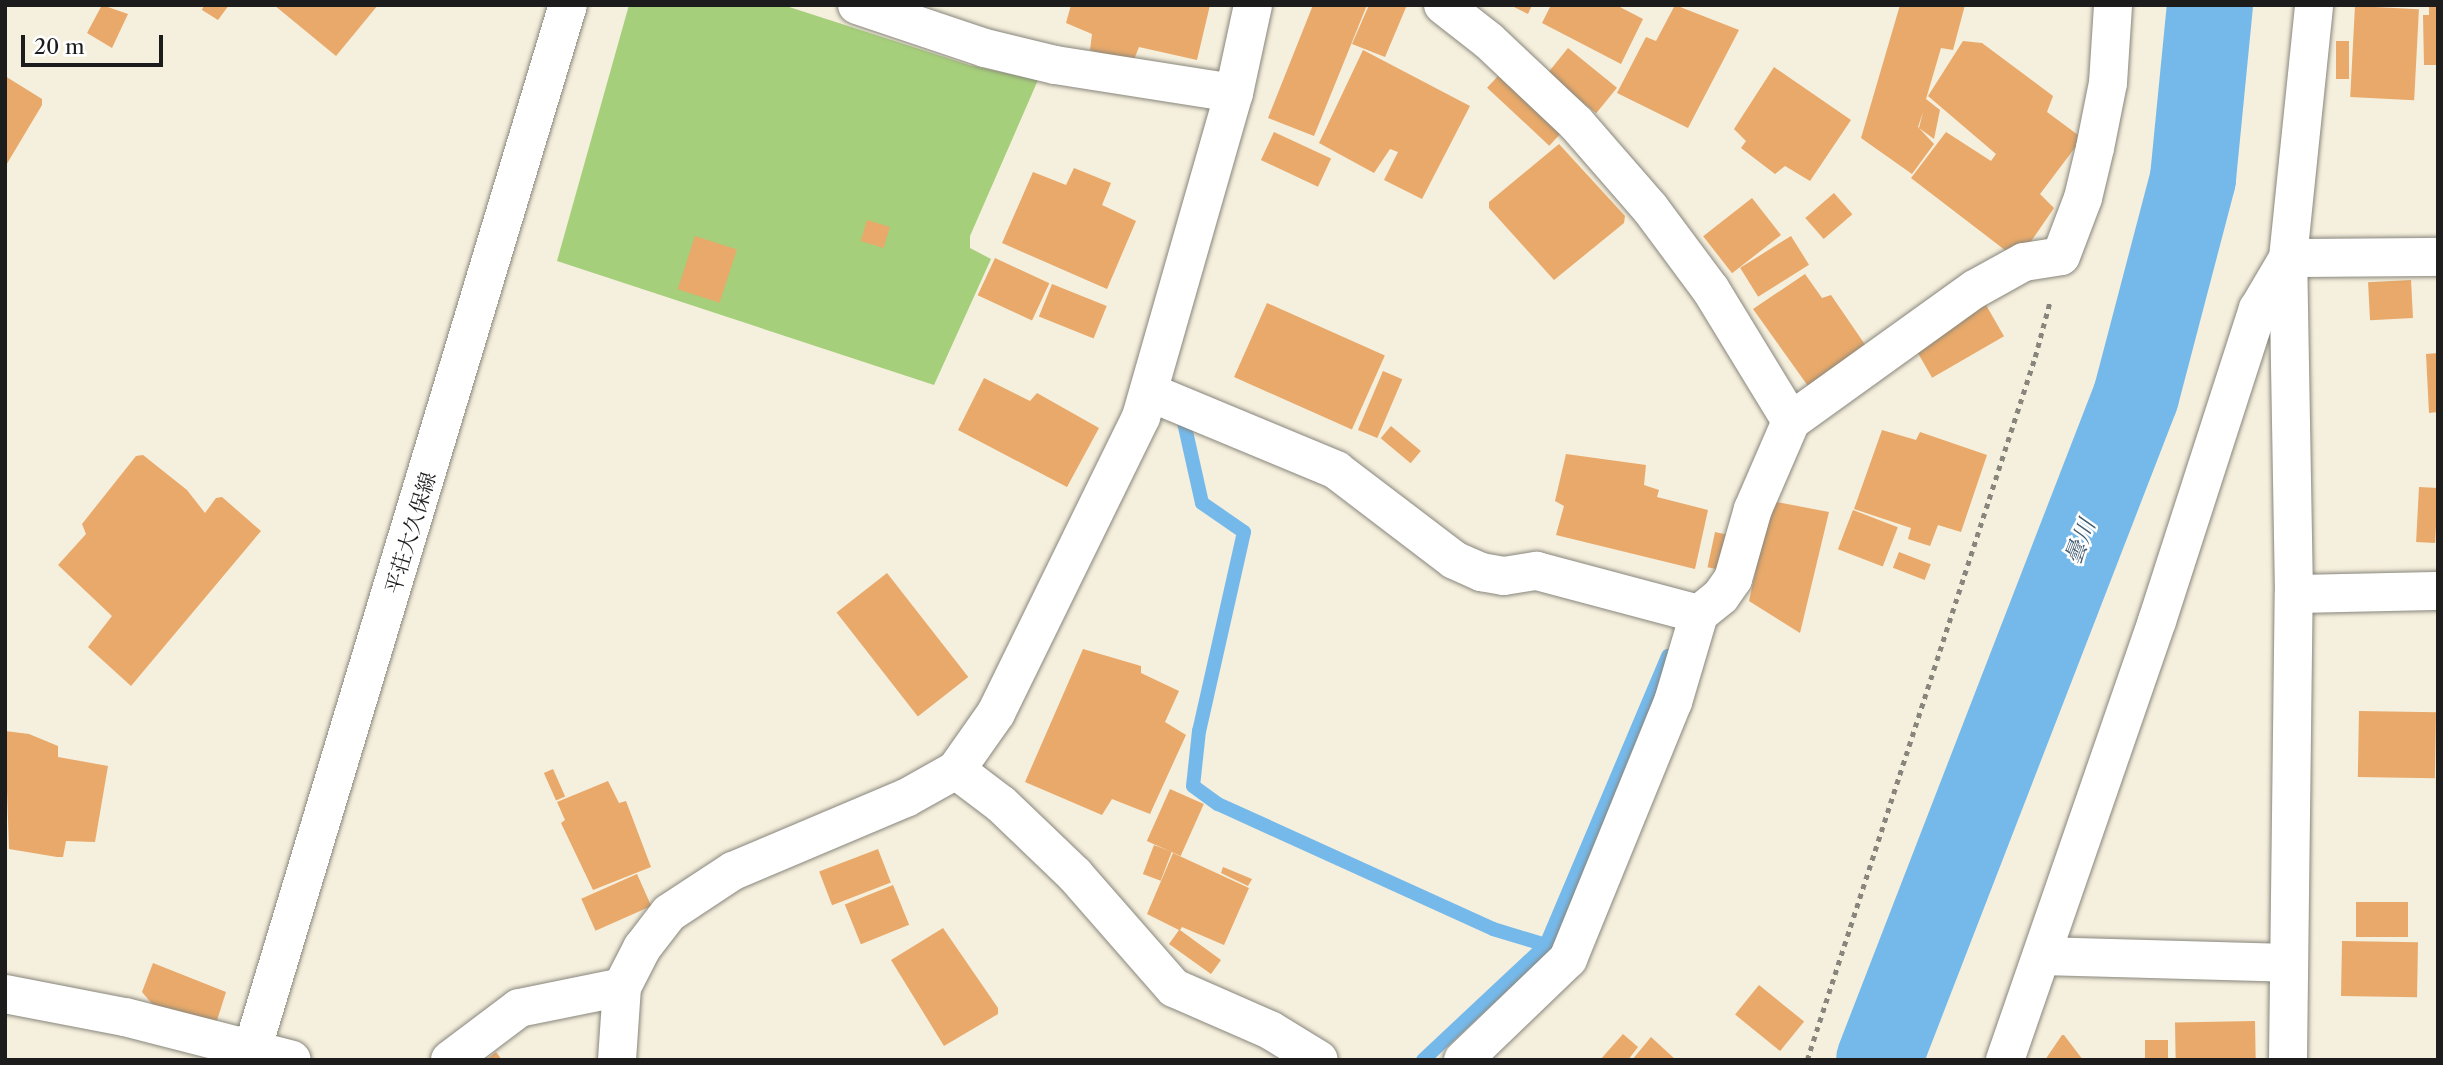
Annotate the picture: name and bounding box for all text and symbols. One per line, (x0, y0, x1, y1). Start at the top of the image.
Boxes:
scale bar (24, 21, 166, 65)
text: 20 m (34, 34, 85, 59)
street label: 平荘大久保線 (381, 469, 441, 597)
water label: 曇川 (2059, 516, 2101, 568)

